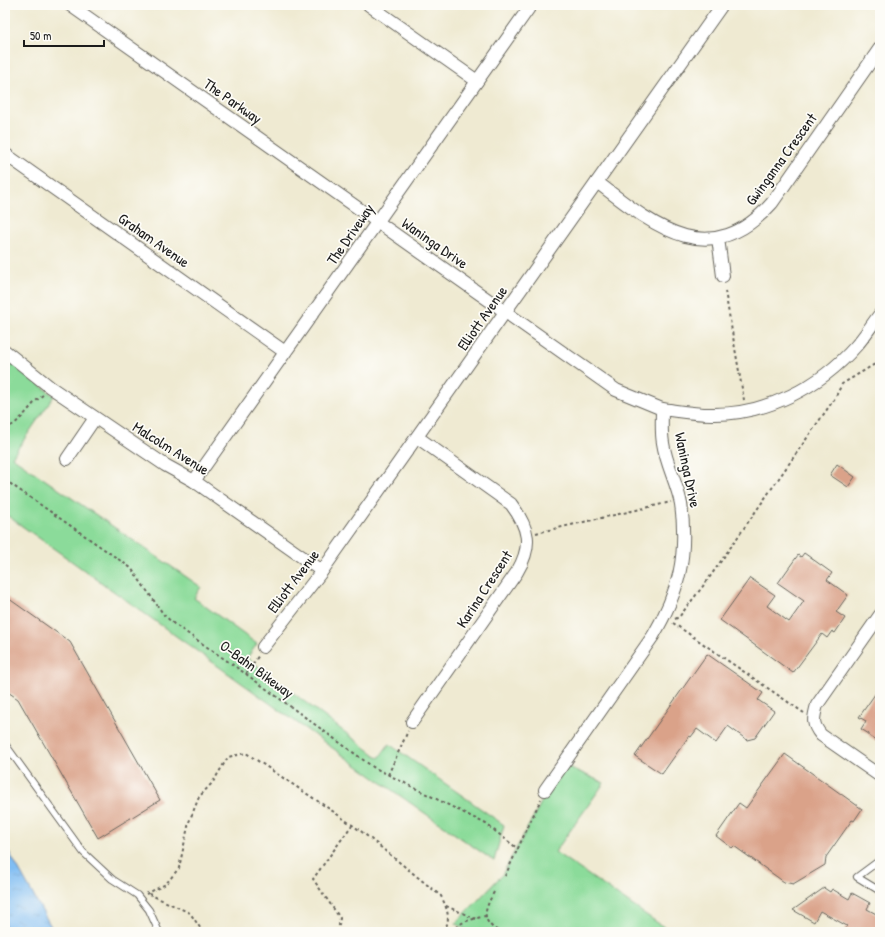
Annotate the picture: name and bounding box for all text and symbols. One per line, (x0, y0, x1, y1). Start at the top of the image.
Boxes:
scale bar (24, 22, 104, 48)
text: 50 m (30, 27, 51, 44)
street label: The Parkway (200, 73, 266, 129)
street label: Gwinganna Crescent (740, 108, 822, 209)
street label: The Driveway (321, 199, 379, 269)
street label: Graham Avenue (114, 208, 194, 272)
street label: Waninga Drive (398, 213, 472, 273)
street label: Elliott Avenue (452, 282, 512, 354)
street label: Malcolm Avenue (129, 416, 213, 480)
street label: Waninga Drive (670, 431, 706, 510)
street label: Elliott Avenue (262, 545, 324, 617)
street label: Karina Crescent (451, 545, 517, 632)
street label: O-Bahn Bikeway (216, 635, 298, 703)

